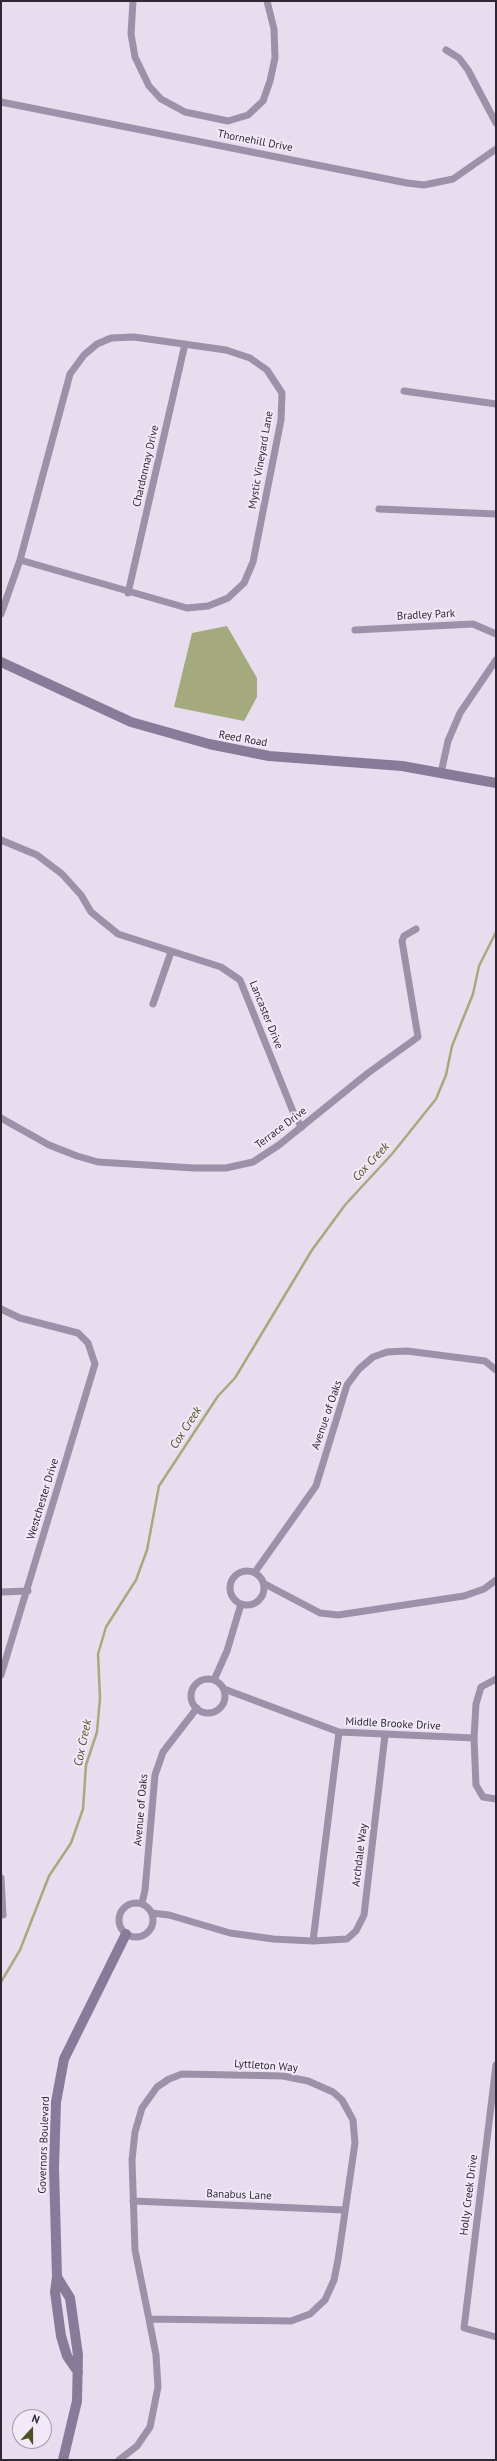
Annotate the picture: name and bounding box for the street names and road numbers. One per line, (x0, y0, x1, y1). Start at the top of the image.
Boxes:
street label: Thornehill Drive (216, 127, 294, 155)
street label: Mystic Vineyard Lane (246, 410, 276, 510)
street label: Chardonnay Drive (130, 424, 162, 508)
street label: Bradley Park (397, 607, 455, 623)
street label: Reed Road (218, 728, 268, 750)
street label: Lancaster Drive (246, 979, 286, 1051)
street label: Terrace Drive (253, 1104, 309, 1152)
street label: Avenue of Oaks (309, 1379, 345, 1451)
street label: Westchester Drive (24, 1457, 62, 1541)
street label: Middle Brooke Drive (345, 1715, 441, 1733)
street label: Avenue of Oaks (131, 1773, 151, 1847)
street label: Archdale Way (350, 1823, 370, 1887)
street label: Lyttleton Way (234, 2057, 298, 2075)
street label: Governors Boulevard (36, 2096, 52, 2194)
street label: Holly Creek Drive (457, 2154, 481, 2236)
street label: Banabus Lane (206, 2187, 272, 2203)

